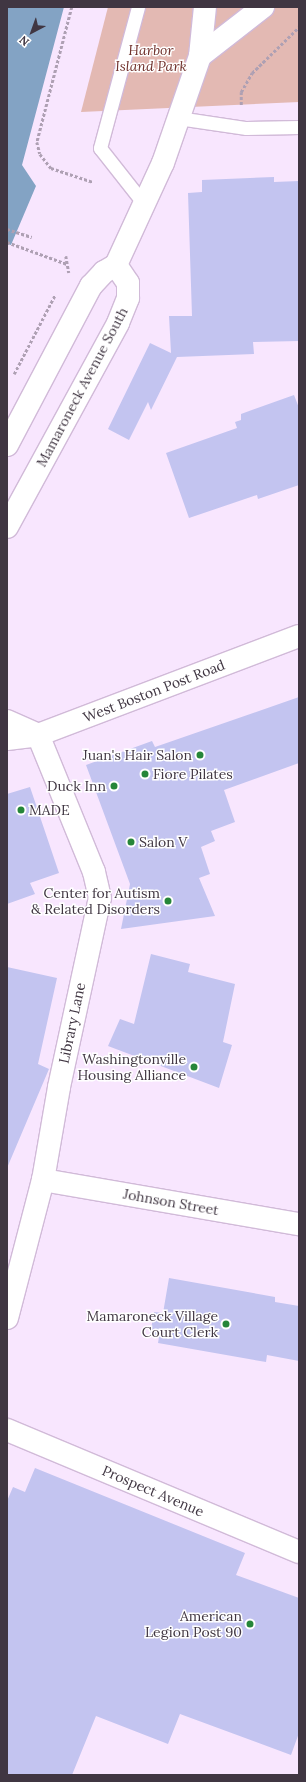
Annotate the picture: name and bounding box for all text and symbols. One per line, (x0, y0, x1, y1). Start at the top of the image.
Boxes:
north arrow (12, 12, 52, 52)
text: N (16, 33, 32, 49)
park label: Harbor Island Park (115, 42, 187, 74)
street label: Mamaroneck Avenue South (33, 304, 131, 470)
street label: West Boston Post Road (81, 656, 227, 726)
place label: Juan's Hair Salon (82, 747, 192, 763)
marker: Juan's Hair Salon (195, 750, 205, 760)
place label: Fiore Pilates (153, 766, 233, 782)
marker: Fiore Pilates (140, 769, 150, 779)
place label: Duck Inn (47, 778, 106, 794)
marker: Duck Inn (109, 781, 119, 791)
place label: MADE (29, 802, 70, 818)
marker: MADE (16, 805, 26, 815)
place label: Salon V (139, 834, 187, 850)
marker: Salon V (126, 837, 136, 847)
place label: Center for Autism & Related Disorders (31, 885, 160, 918)
marker: Center for Autism & Related Disorders (163, 896, 173, 906)
street label: Library Lane (55, 981, 89, 1065)
place label: Washingtonville Housing Alliance (78, 1051, 186, 1084)
marker: Washingtonville Housing Alliance (189, 1062, 199, 1072)
street label: Johnson Street (122, 1185, 220, 1219)
place label: Mamaroneck Village Court Clerk (86, 1308, 218, 1340)
marker: Mamaroneck Village Court Clerk (221, 1319, 231, 1329)
street label: Prospect Avenue (100, 1462, 206, 1520)
place label: American Legion Post 90 (145, 1608, 242, 1640)
marker: American Legion Post 90 (245, 1619, 255, 1629)

